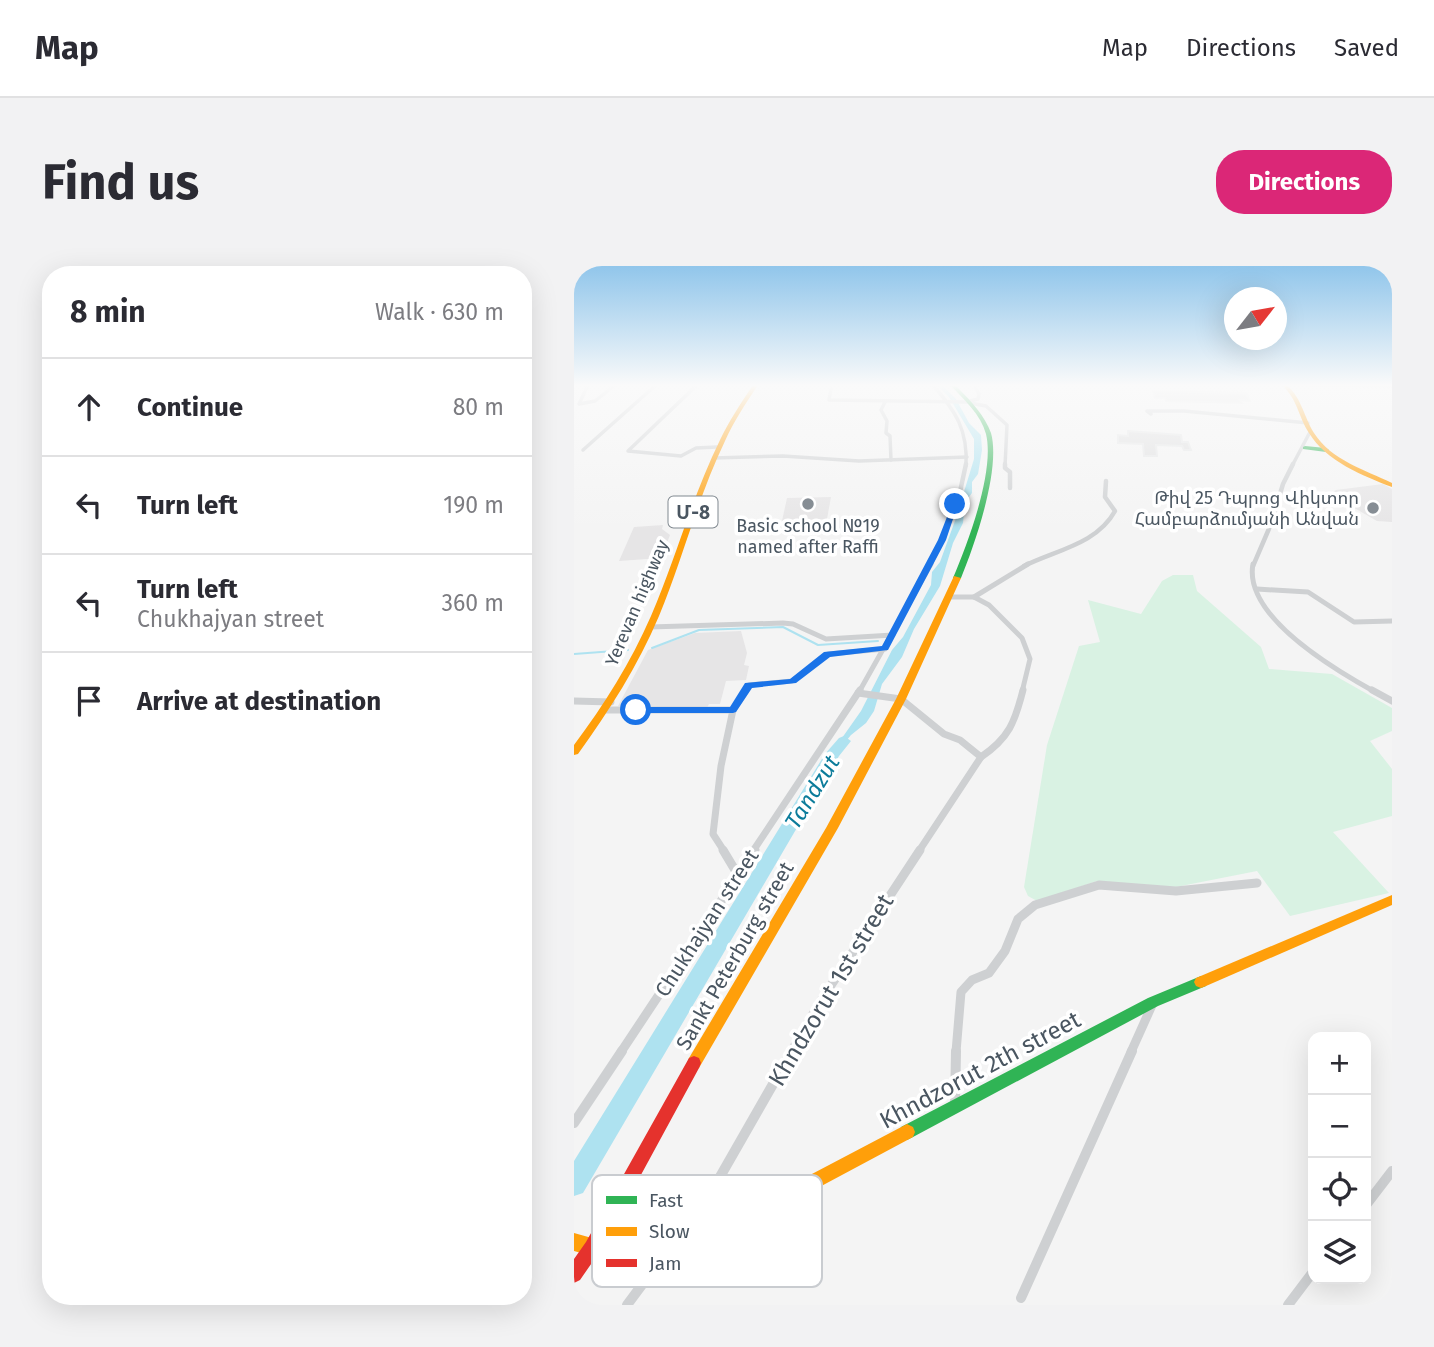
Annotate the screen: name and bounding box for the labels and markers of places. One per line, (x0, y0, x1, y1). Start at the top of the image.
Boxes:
place label: Թիվ 25 Դպրոց Վիկտոր Համբարձումյանի Անվան (1135, 487, 1359, 530)
marker: Basic school №19 named after Raffi (800, 496, 816, 512)
marker: Թիվ 25 Դպրոց Վիկտոր Համբարձումյանի Անվան (1365, 500, 1381, 516)
place label: Basic school №19 named after Raffi (736, 515, 880, 558)

